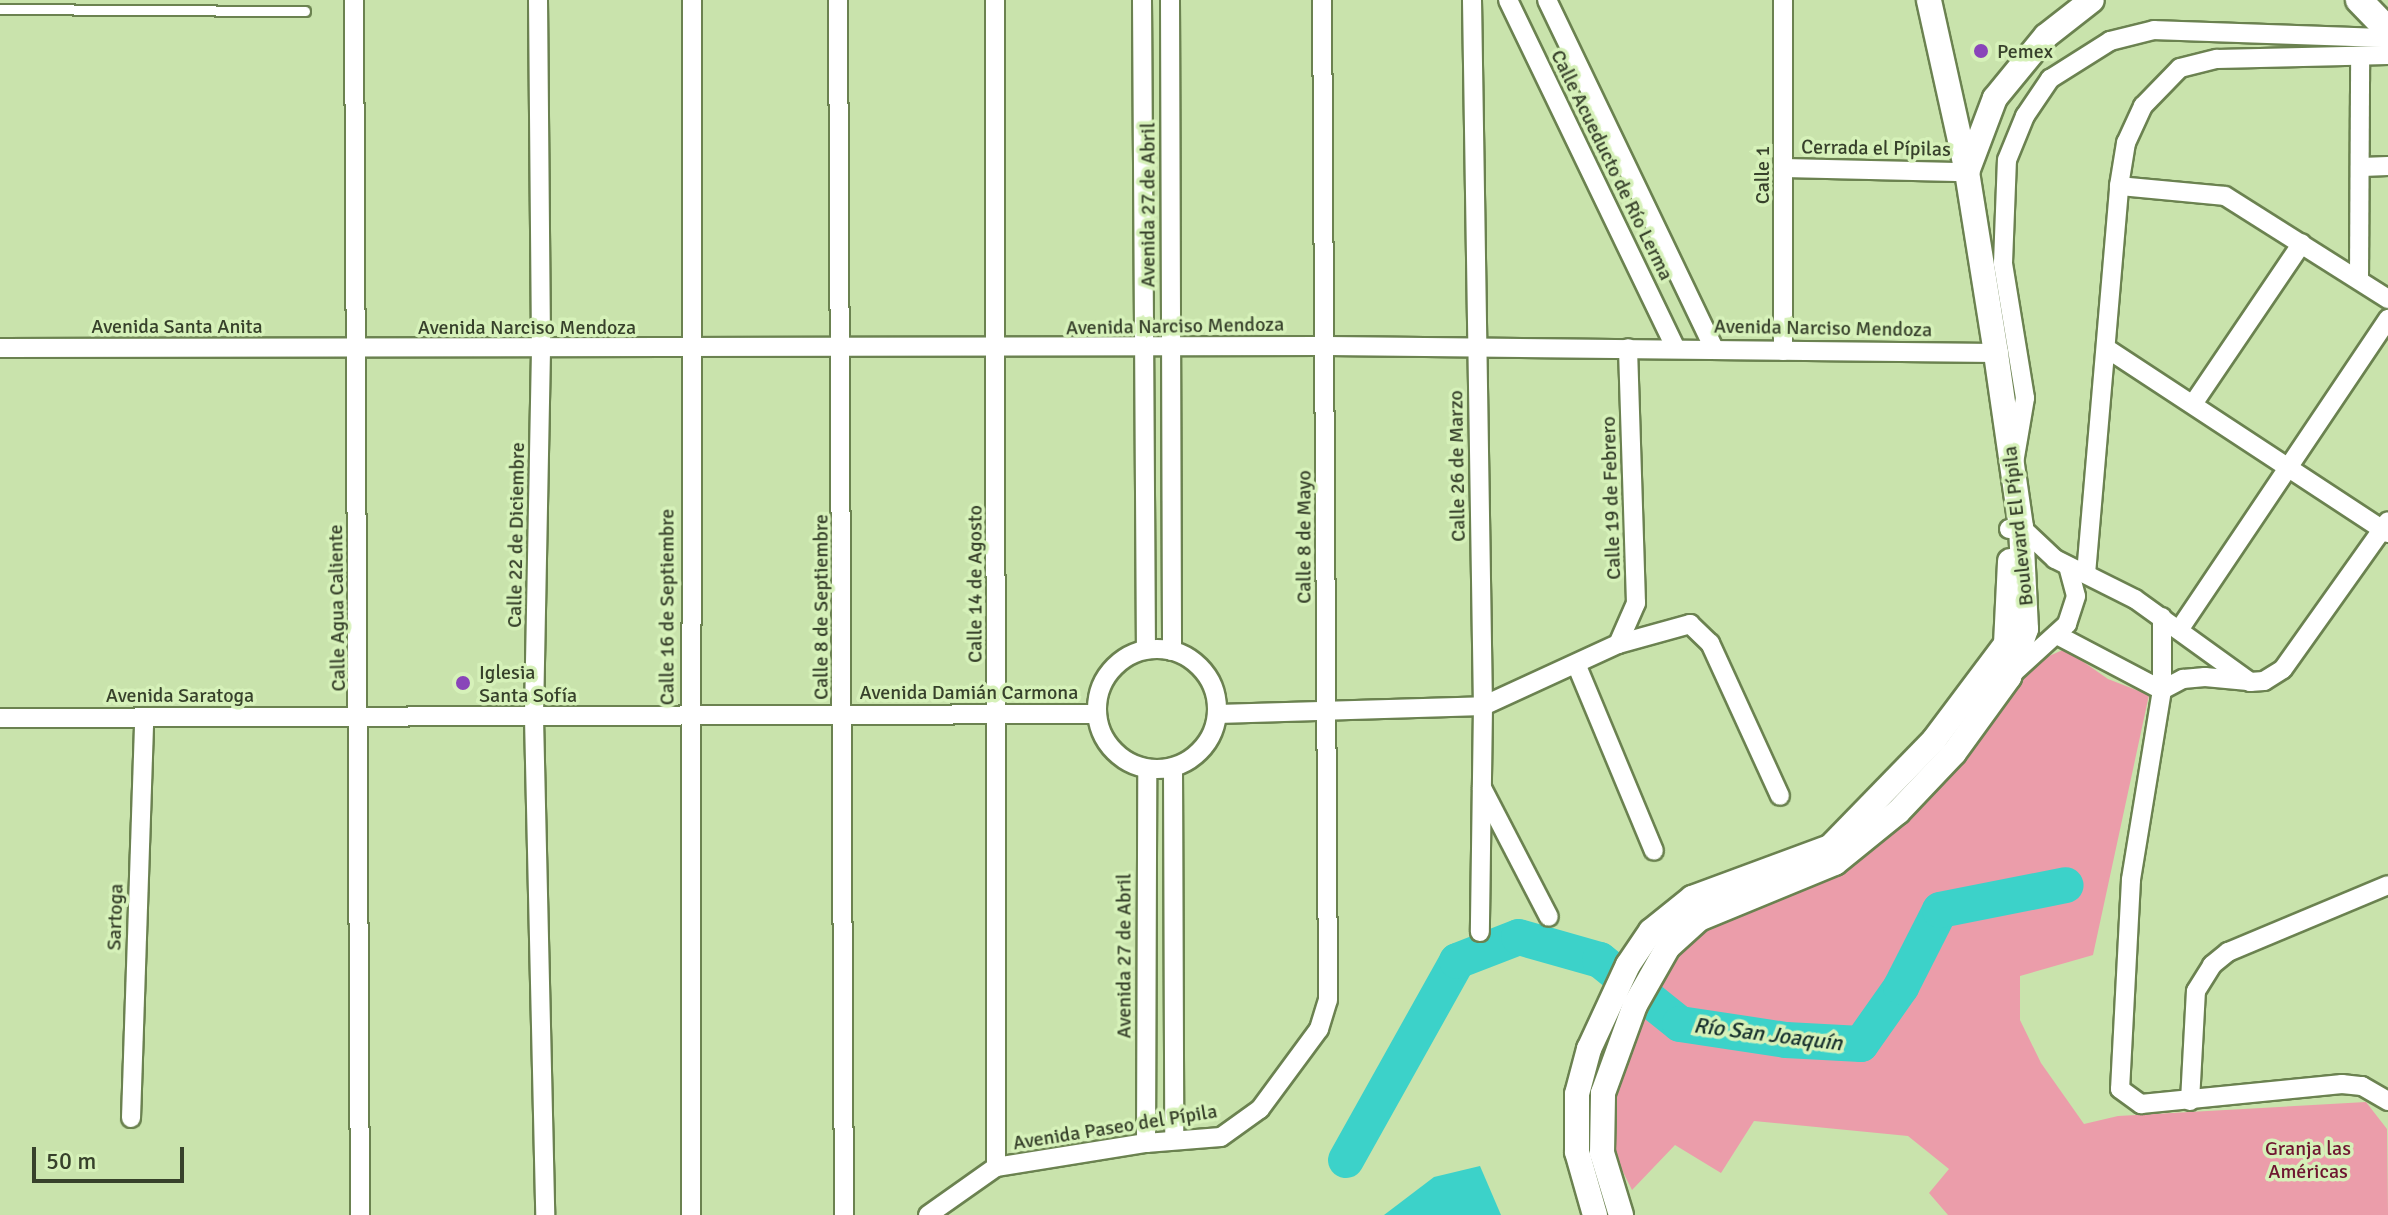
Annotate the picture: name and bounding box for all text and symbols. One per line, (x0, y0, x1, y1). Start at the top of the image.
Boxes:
place label: Pemex (1997, 39, 2053, 63)
marker: Pemex (1972, 42, 1990, 60)
street label: Calle Acueducto de Río Lerma (1546, 46, 1678, 284)
street label: Avenida 27 de Abril (1136, 122, 1160, 288)
street label: Cerrada el Pípilas (1801, 135, 1951, 161)
street label: Calle 1 (1750, 146, 1774, 204)
street label: Avenida Narciso Mendoza (1066, 312, 1284, 340)
street label: Avenida Santa Anita (91, 314, 263, 338)
street label: Avenida Narciso Mendoza (1714, 314, 1932, 342)
street label: Avenida Narciso Mendoza (418, 315, 636, 339)
street label: Calle 26 de Marzo (1444, 390, 1470, 542)
street label: Calle 19 de Febrero (1596, 416, 1626, 580)
street label: Calle 22 de Diciembre (502, 442, 530, 628)
street label: Boulevard El Pípila (1998, 445, 2038, 607)
street label: Calle 8 de Mayo (1292, 470, 1316, 604)
street label: Calle 14 de Agosto (963, 505, 987, 663)
street label: Calle 16 de Septiembre (655, 509, 679, 705)
street label: Calle 8 de Septiembre (809, 514, 833, 700)
street label: Calle Agua Caliente (324, 524, 350, 692)
place label: Iglesia Santa Sofía (479, 660, 577, 707)
marker: Iglesia Santa Sofía (454, 674, 472, 692)
street label: Avenida Damián Carmona (860, 680, 1078, 704)
street label: Avenida Saratoga (106, 683, 254, 707)
street label: Avenida 27 de Abril (1112, 873, 1136, 1039)
street label: Sartoga (102, 883, 128, 951)
water label: Río San Joaquín (1692, 1012, 1844, 1056)
street label: Avenida Paseo del Pípila (1011, 1099, 1219, 1155)
scale bar (36, 1131, 188, 1181)
park label: Granja las Américas (2265, 1136, 2351, 1183)
text: 50 m (46, 1146, 96, 1176)

